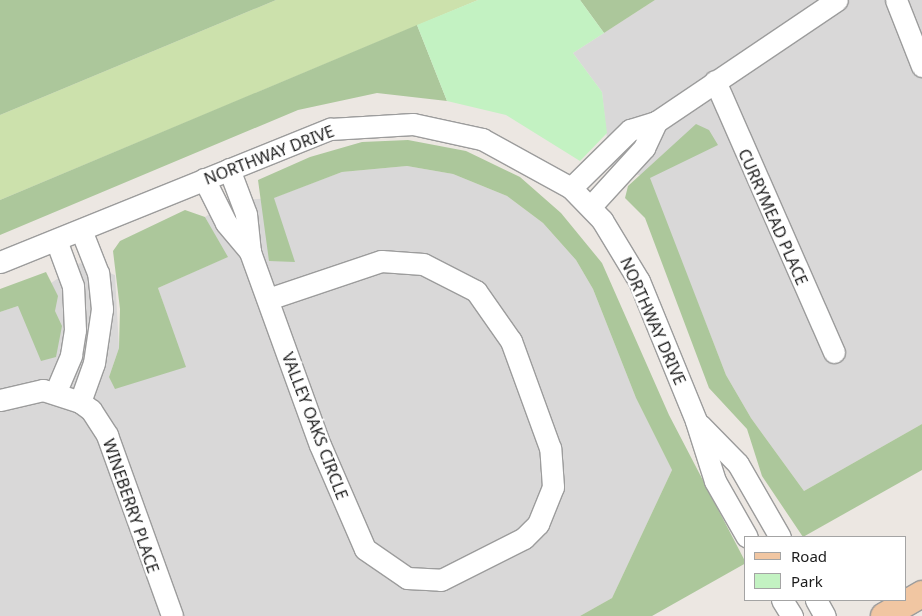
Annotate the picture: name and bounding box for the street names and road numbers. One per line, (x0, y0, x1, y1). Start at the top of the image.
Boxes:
street label: NORTHWAY DRIVE (201, 121, 337, 189)
street label: CURRYMEAD PLACE (734, 146, 812, 288)
street label: NORTHWAY DRIVE (616, 254, 690, 388)
street label: VALLEY OAKS CIRCLE (278, 350, 352, 502)
street label: WINEBERRY PLACE (99, 436, 163, 576)

